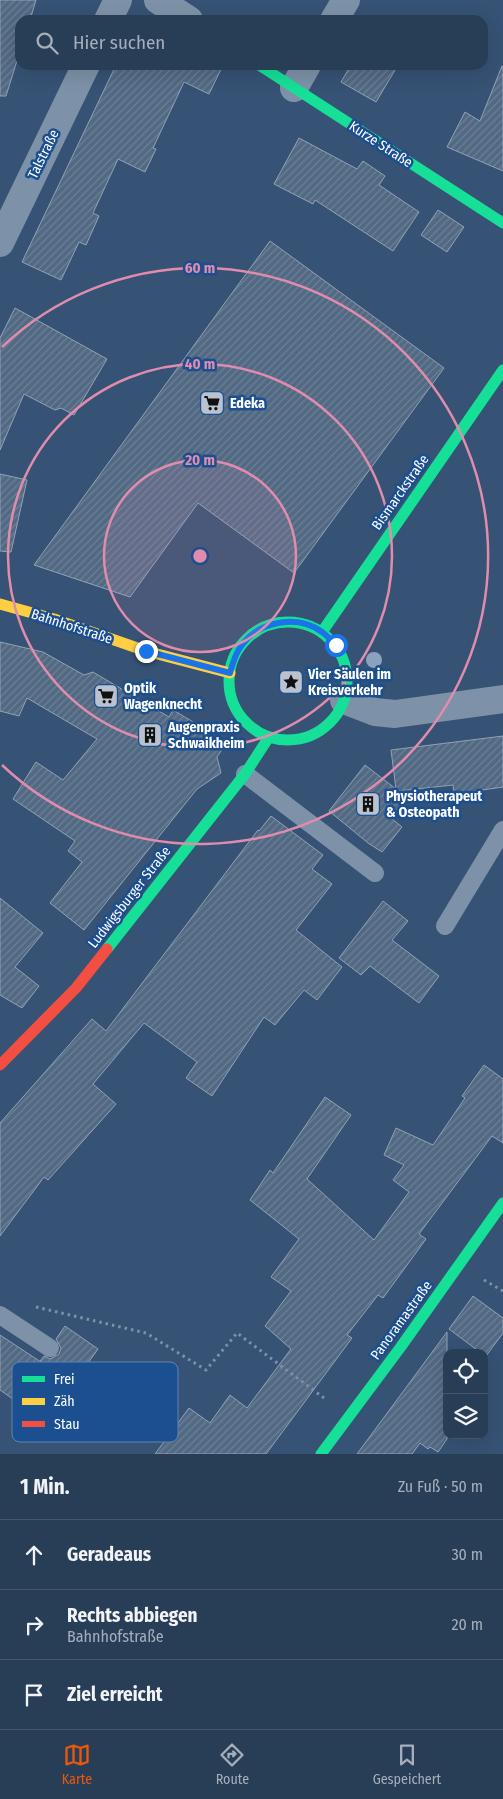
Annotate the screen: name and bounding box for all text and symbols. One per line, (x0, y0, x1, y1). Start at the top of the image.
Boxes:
search box (15, 15, 488, 70)
icon: search (33, 29, 61, 57)
text: Hier suchen (73, 31, 165, 54)
street label: Kurze Straße (346, 118, 416, 171)
street label: Talstraße (24, 127, 63, 182)
text: 60 m (185, 259, 215, 277)
text: 40 m (185, 355, 215, 373)
supermarket icon: Edeka (199, 390, 225, 416)
place label: Edeka (230, 395, 265, 412)
text: 20 m (184, 451, 215, 469)
street label: Bismarckstraße (368, 451, 433, 533)
centre of rings (191, 547, 209, 565)
street label: Bahnhofstraße (29, 605, 115, 648)
route start (325, 634, 348, 657)
route end (135, 640, 158, 663)
place label: Vier Säulen im Kreisverkehr (307, 666, 391, 699)
place icon: Vier Säulen im Kreisverkehr (278, 669, 304, 695)
place label: Optik Wagenknecht (124, 680, 203, 713)
supermarket icon: Optik Wagenknecht (93, 683, 119, 709)
place label: Augenpraxis Schwaikheim (167, 719, 245, 752)
building icon: Augenpraxis Schwaikheim (137, 722, 163, 748)
place label: Physiotherapeut & Osteopath (386, 788, 483, 821)
building icon: Physiotherapeut & Osteopath (355, 791, 381, 817)
street label: Ludwigsburger Straße (84, 843, 174, 951)
street label: Panoramastraße (367, 1277, 436, 1363)
map controls (443, 1349, 488, 1439)
button: locate (443, 1349, 488, 1394)
legend (12, 1362, 178, 1442)
text: Frei (54, 1371, 75, 1388)
text: Zäh (54, 1393, 75, 1410)
button: layers (443, 1394, 488, 1439)
text: Stau (54, 1416, 80, 1433)
text: 1 Min. (20, 1474, 70, 1500)
text: Zu Fuß · 50 m (398, 1477, 483, 1496)
icon: ahead (20, 1541, 48, 1569)
text: Geradeaus (67, 1543, 151, 1566)
text: 30 m (451, 1545, 483, 1564)
text: Rechts abbiegen (67, 1604, 197, 1627)
icon: right (20, 1611, 48, 1639)
text: 20 m (452, 1615, 483, 1634)
text: Bahnhofstraße (67, 1627, 164, 1646)
icon: arrive (20, 1681, 48, 1709)
text: Ziel erreicht (67, 1683, 163, 1706)
tab: Karte (62, 1741, 92, 1788)
tab: Route (216, 1741, 249, 1788)
tab: Gespeichert (373, 1741, 441, 1788)

